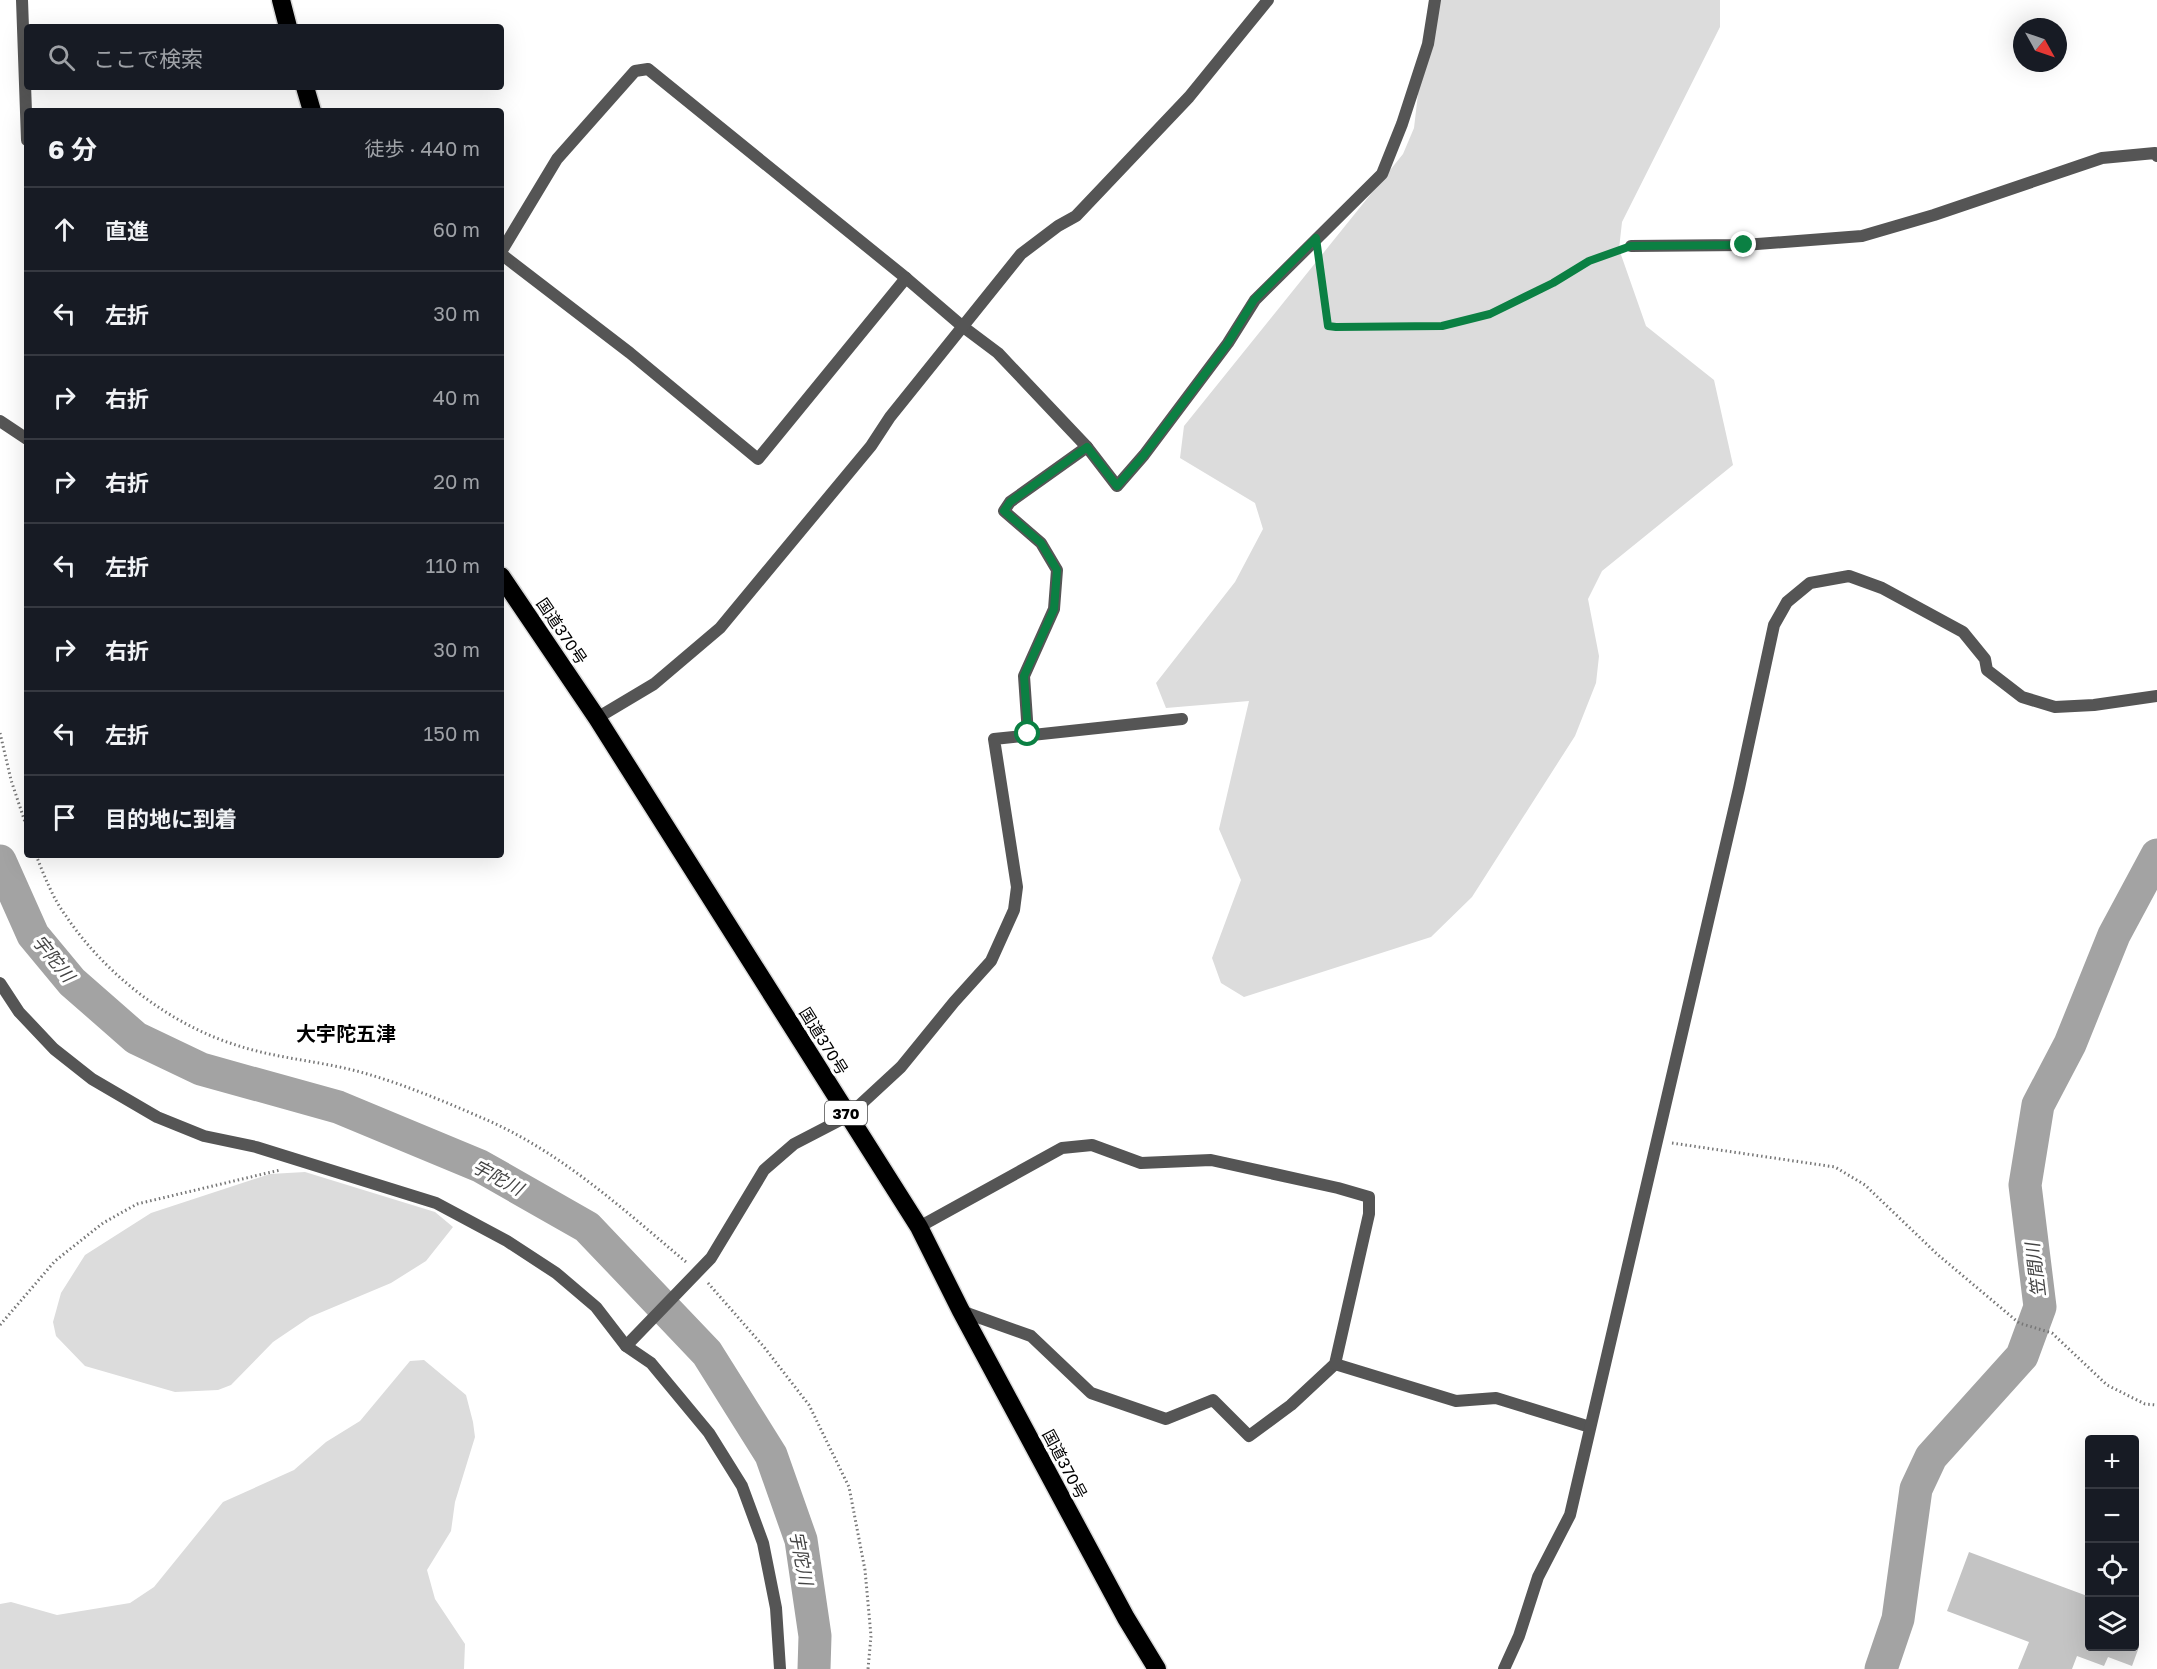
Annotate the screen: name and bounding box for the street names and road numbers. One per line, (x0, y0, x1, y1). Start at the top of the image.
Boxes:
street label: 国道370号 (533, 594, 591, 668)
street label: 国道370号 (795, 1004, 853, 1078)
road number: 370 (825, 1101, 867, 1125)
street label: 国道370号 (1038, 1426, 1092, 1502)

